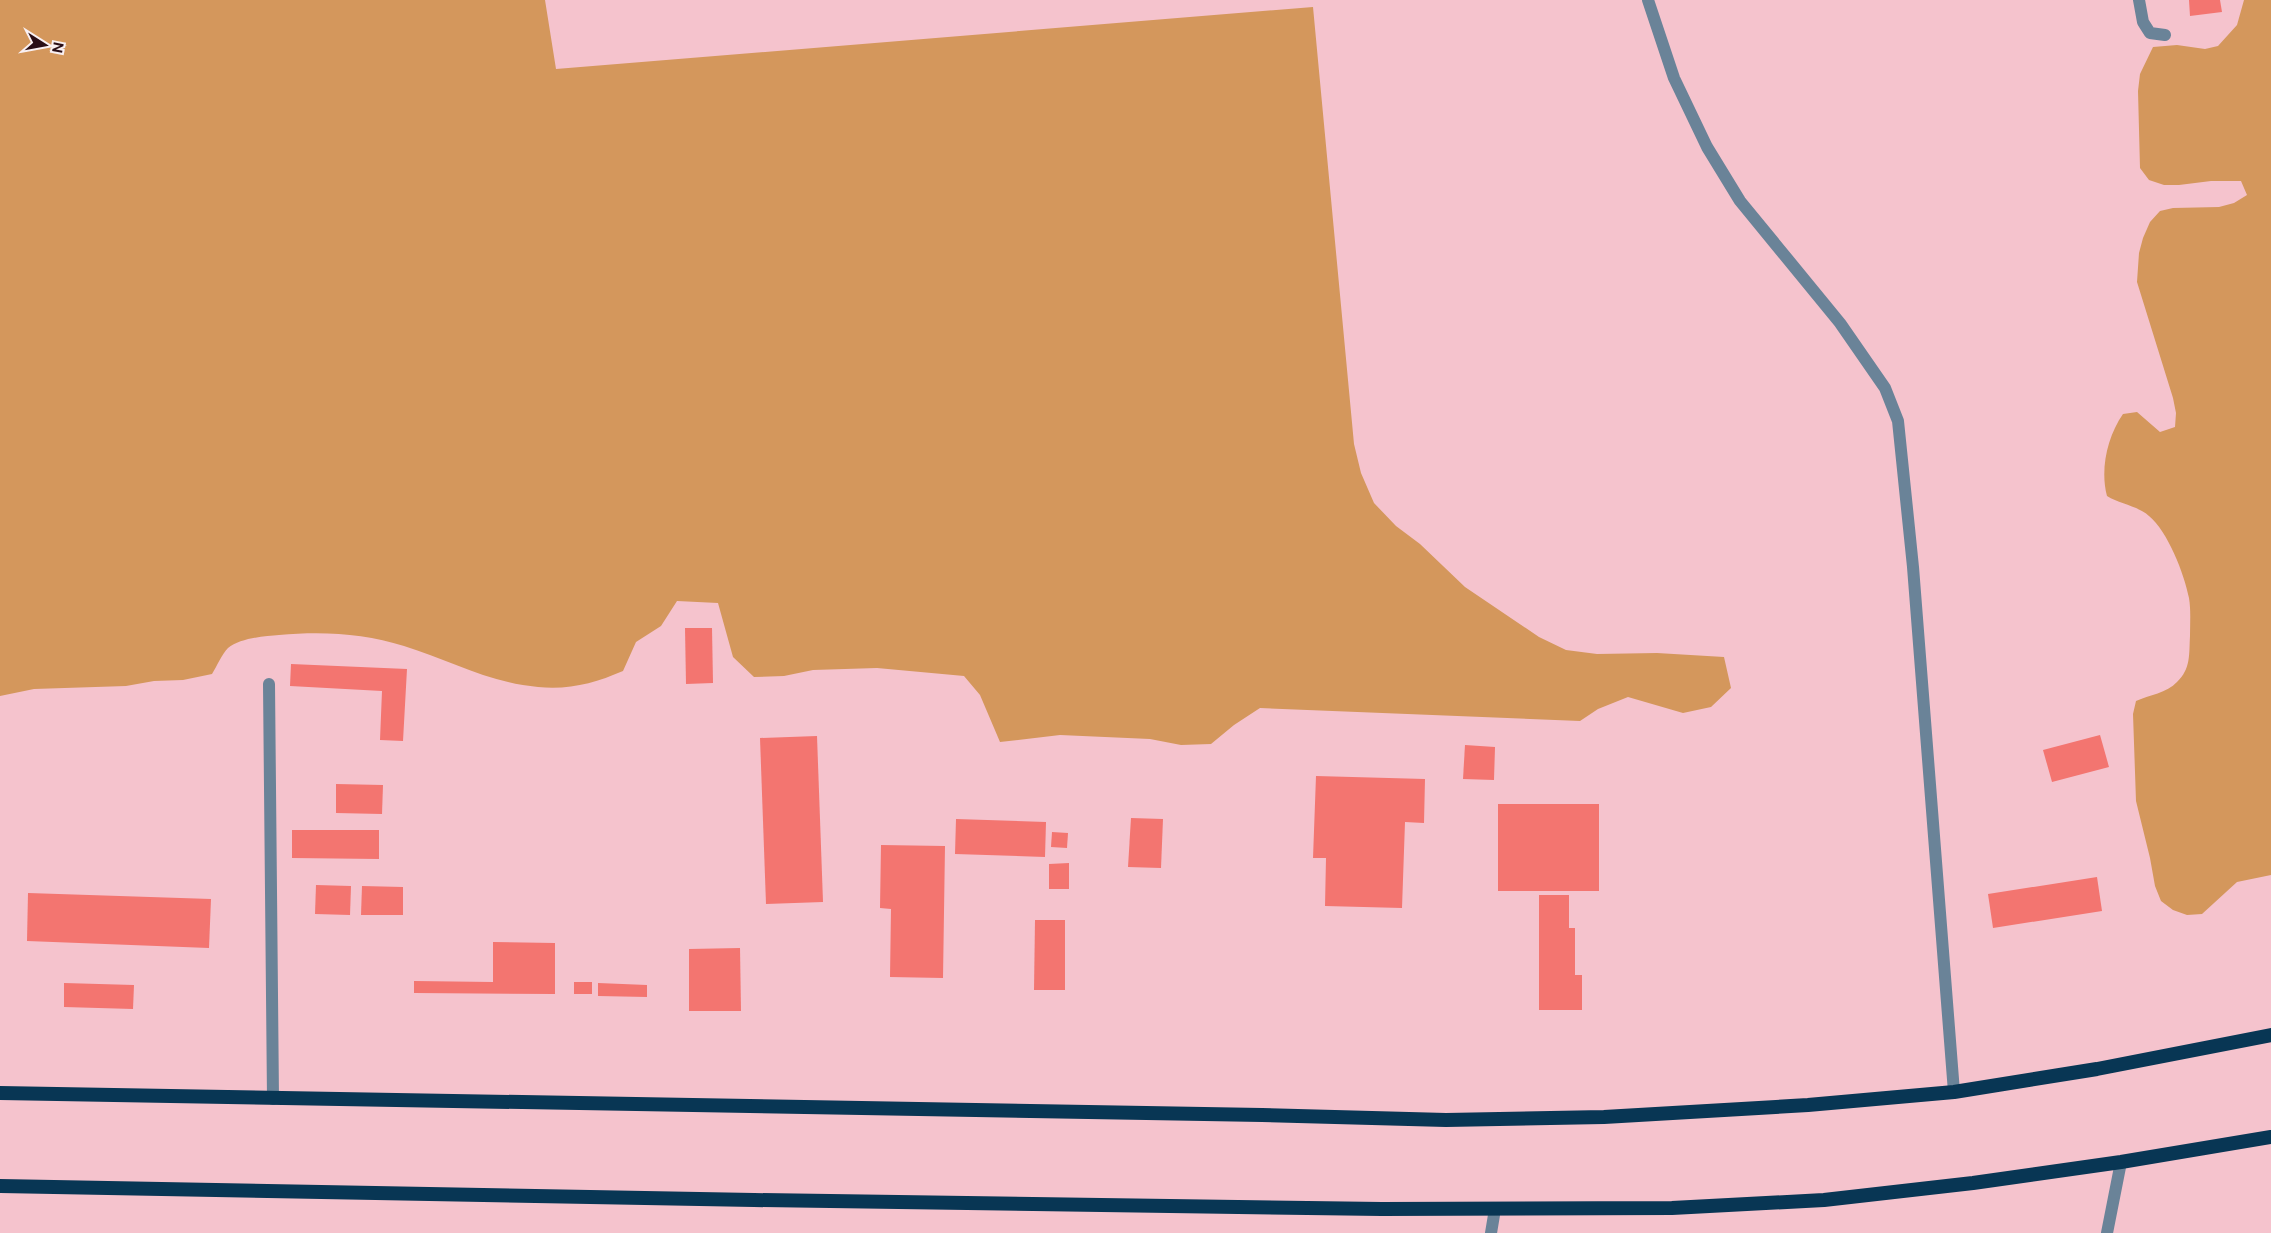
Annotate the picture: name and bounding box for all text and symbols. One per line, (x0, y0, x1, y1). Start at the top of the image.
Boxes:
north arrow (20, 20, 70, 70)
text: N (49, 41, 67, 54)

